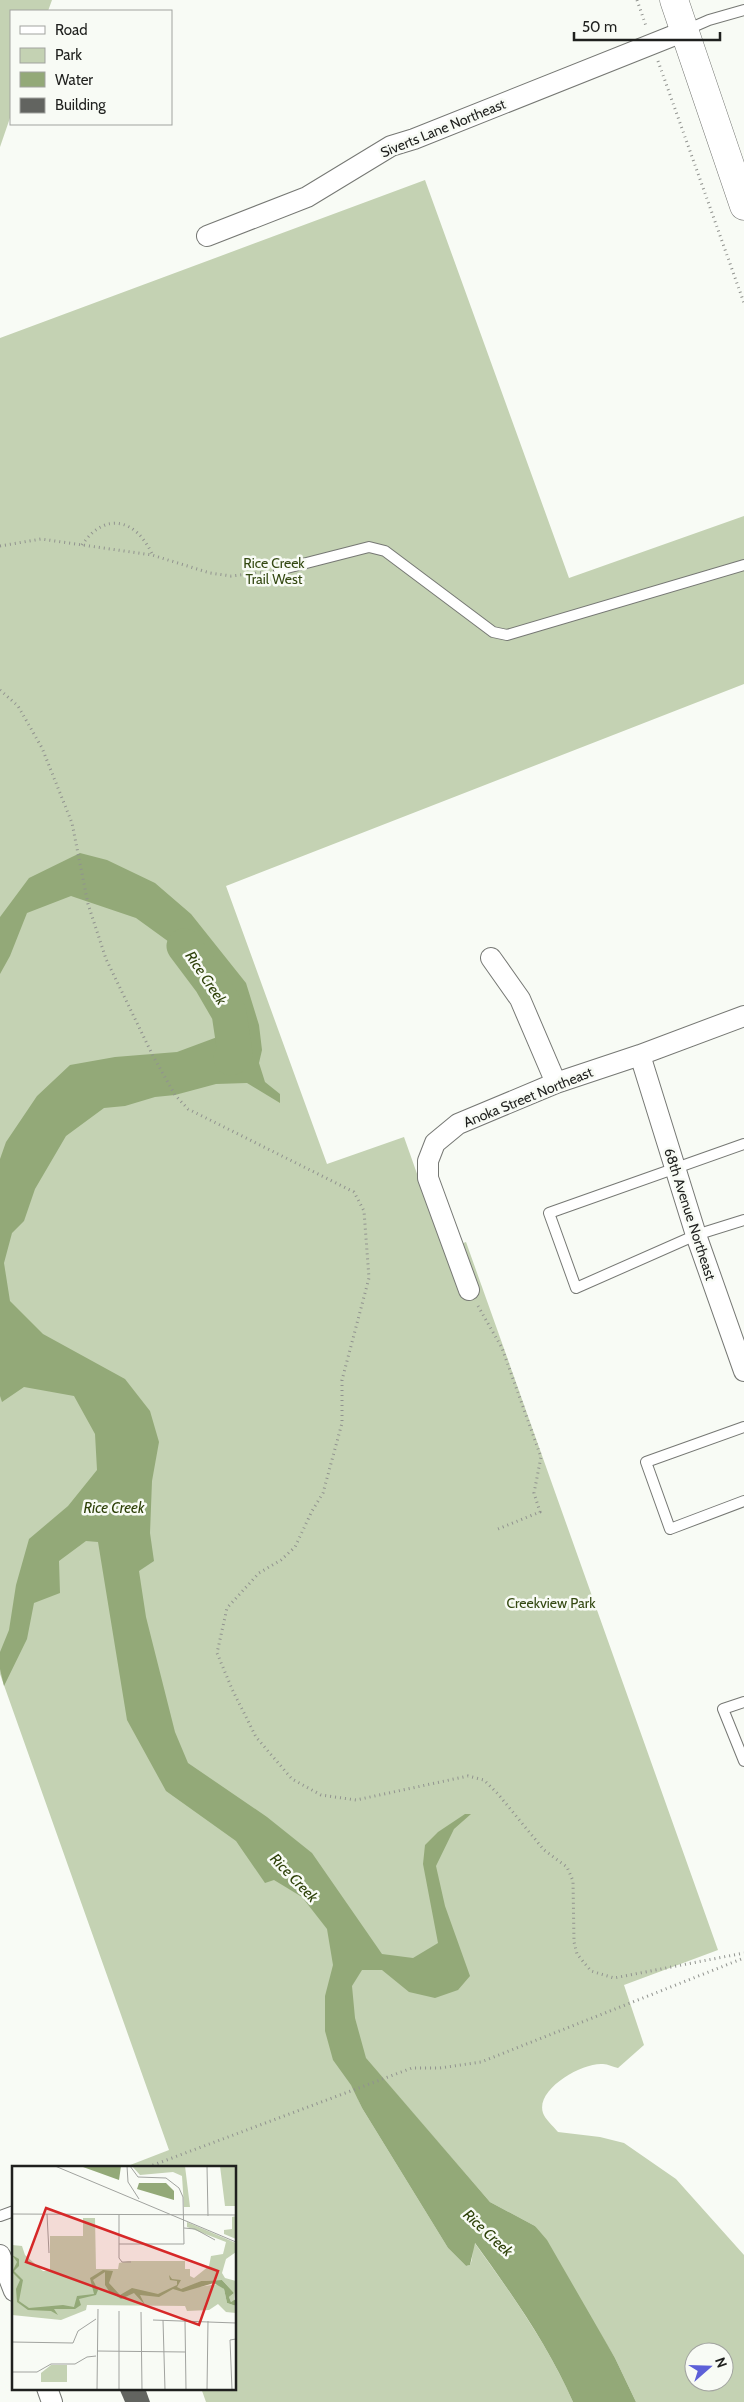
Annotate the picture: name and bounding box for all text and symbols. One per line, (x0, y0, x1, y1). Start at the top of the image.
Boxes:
legend (10, 10, 172, 125)
scale bar (574, 10, 720, 42)
text: 50 m (582, 18, 617, 36)
text: Road (55, 21, 88, 39)
text: Park (55, 46, 82, 64)
text: Water (55, 71, 93, 89)
street label: Siverts Lane Northeast (378, 95, 508, 161)
text: Building (55, 96, 106, 114)
park label: Rice Creek Trail West (243, 554, 305, 588)
water label: Rice Creek (182, 948, 231, 1009)
street label: Anoka Street Northeast (461, 1063, 596, 1131)
street label: 68th Avenue Northeast (660, 1146, 720, 1283)
water label: Rice Creek (84, 1499, 145, 1517)
park label: Creekview Park (507, 1594, 596, 1612)
water label: Rice Creek (266, 1850, 322, 1907)
inset map (12, 2166, 236, 2390)
water label: Rice Creek (460, 2206, 517, 2261)
north arrow (684, 2342, 734, 2392)
text: N (711, 2355, 731, 2370)

